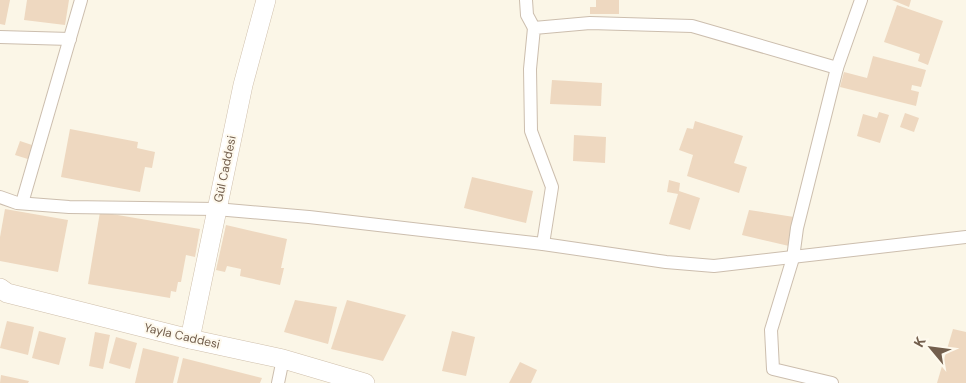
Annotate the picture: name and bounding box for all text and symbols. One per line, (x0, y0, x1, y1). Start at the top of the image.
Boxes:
street label: Gül Caddesi (210, 134, 240, 204)
street label: Yayla Caddesi (142, 319, 222, 353)
north arrow (906, 323, 956, 373)
text: K (910, 333, 930, 350)

